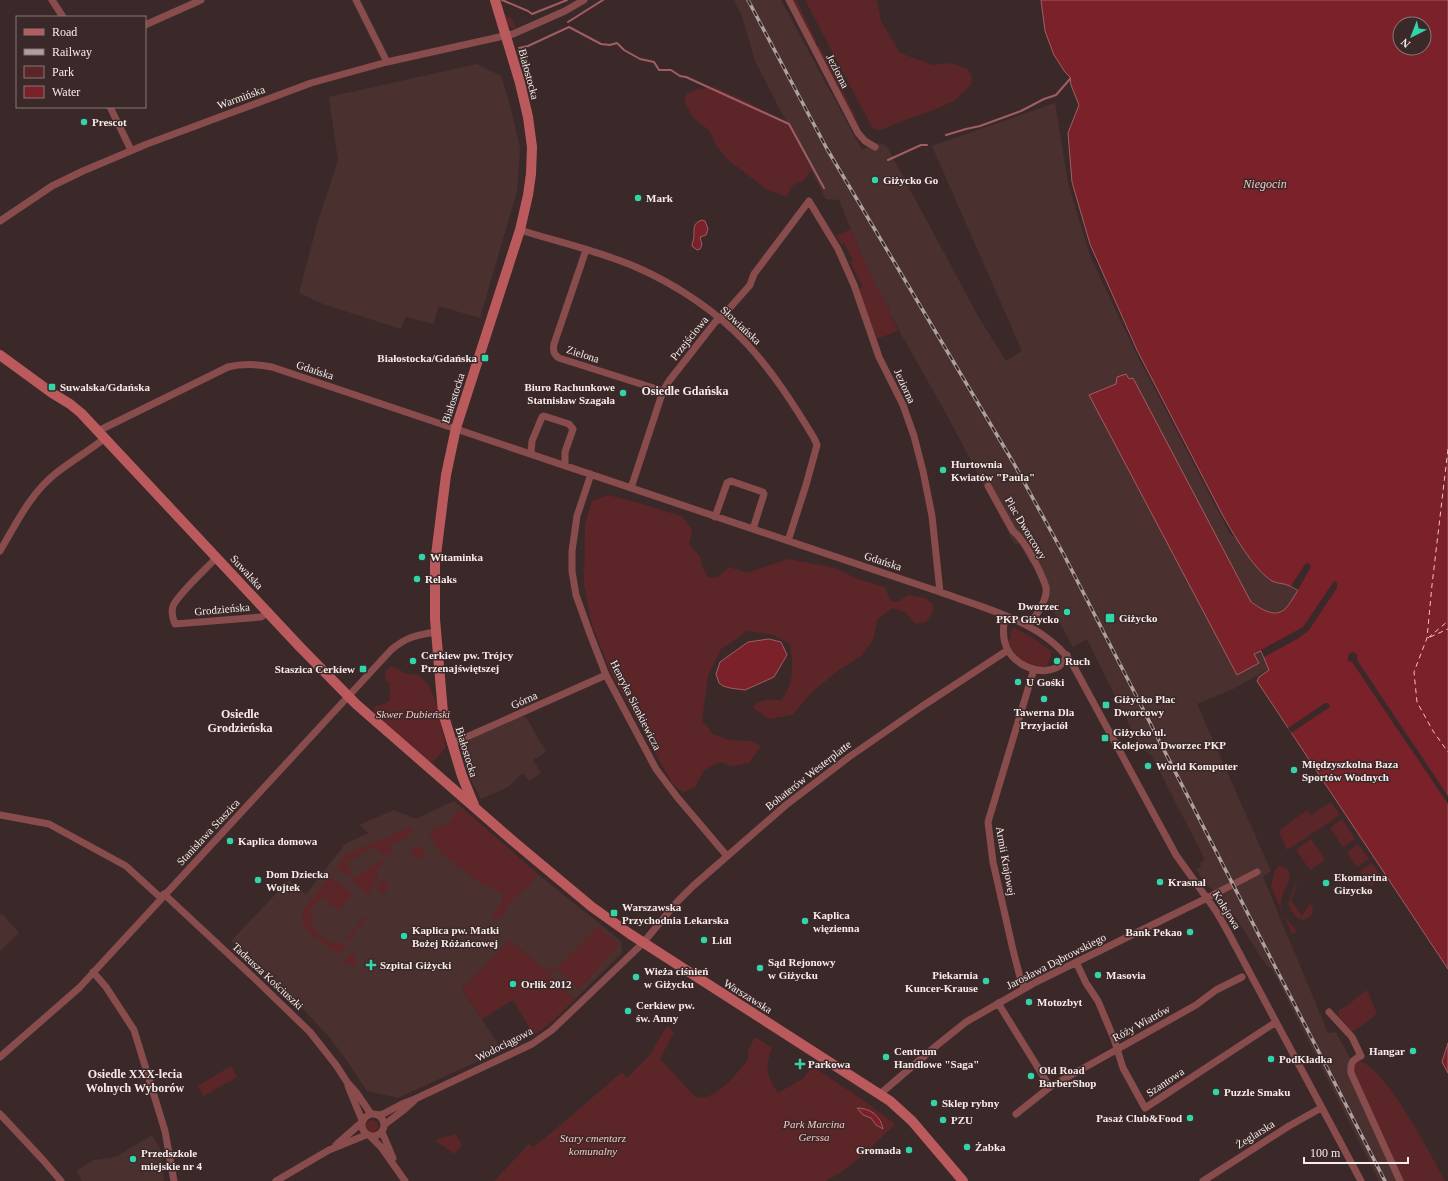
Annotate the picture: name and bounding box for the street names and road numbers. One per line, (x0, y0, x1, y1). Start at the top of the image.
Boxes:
street label: Białostocka (516, 47, 542, 101)
street label: Jeziorna (824, 52, 852, 90)
street label: Warmińska (216, 83, 267, 111)
street label: Słowiańska (718, 303, 764, 347)
street label: Przejściowa (668, 313, 710, 362)
street label: Zielona (565, 343, 601, 365)
street label: Gdańska (295, 358, 335, 382)
street label: Jeziorna (892, 367, 918, 405)
street label: Białostocka (439, 371, 467, 425)
street label: Plac Dworcowy (1003, 495, 1050, 562)
street label: Gdańska (863, 549, 903, 573)
street label: Suwalska (228, 552, 266, 592)
street label: Grodzieńska (194, 601, 250, 617)
street label: Henryka Sienkiewicza (608, 658, 664, 752)
street label: Górna (509, 689, 539, 711)
street label: Białostocka (454, 725, 480, 779)
street label: Bohaterów Westerplatte (763, 738, 853, 812)
street label: Stanisława Staszica (174, 796, 242, 868)
street label: Armii Krajowej (994, 826, 1018, 896)
street label: Kolejowa (1211, 889, 1243, 931)
street label: Jarosława Dąbrowskiego (1004, 930, 1108, 991)
street label: Tadeusza Kościuszki (230, 940, 306, 1012)
street label: Warszawska (722, 976, 774, 1016)
street label: Róży Wiatrów (1110, 1002, 1172, 1044)
street label: Wodociągowa (473, 1024, 535, 1064)
street label: Szantowa (1144, 1065, 1186, 1099)
street label: Żeglarska (1233, 1117, 1277, 1151)

